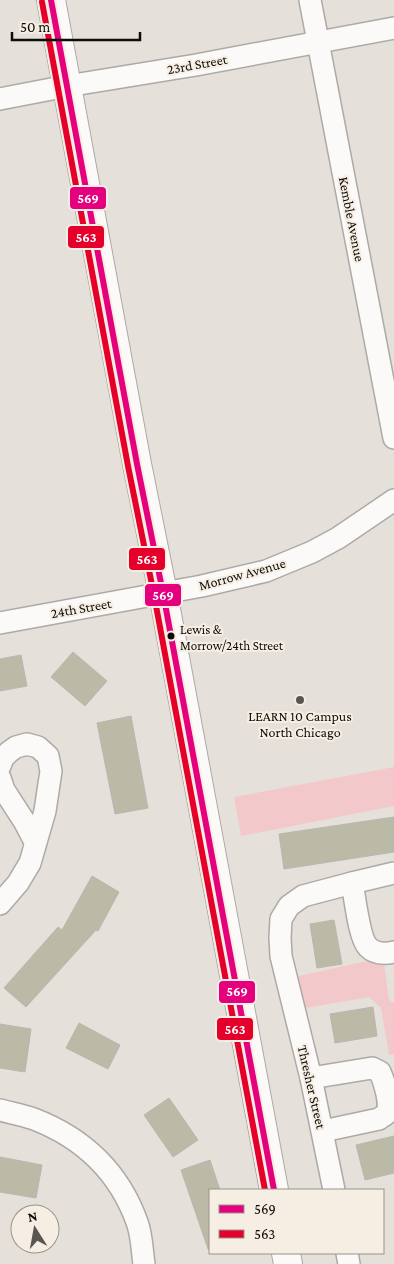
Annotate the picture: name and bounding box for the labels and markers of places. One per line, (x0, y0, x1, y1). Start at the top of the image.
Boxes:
place label: Lewis & Morrow/24th Street (180, 622, 284, 653)
marker: Lewis & Morrow/24th Street (166, 631, 176, 641)
marker: LEARN 10 Campus North Chicago (294, 694, 306, 706)
place label: LEARN 10 Campus North Chicago (248, 708, 352, 740)

